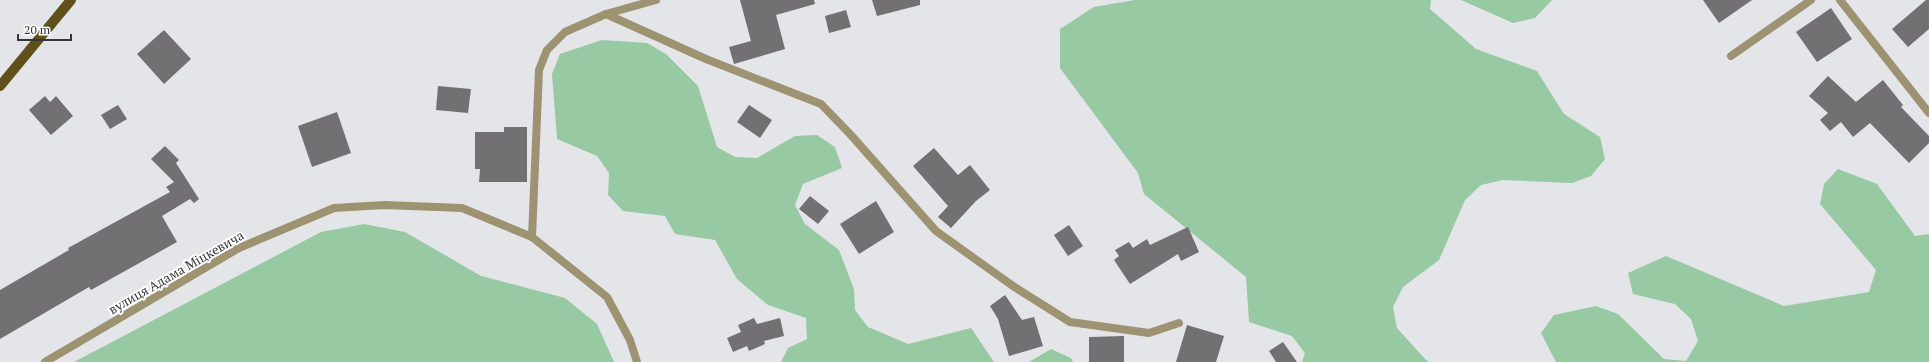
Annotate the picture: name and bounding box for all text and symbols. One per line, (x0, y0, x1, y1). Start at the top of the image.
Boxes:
scale bar (18, 16, 71, 42)
text: 20 m (24, 22, 51, 37)
street label: вулиця Адама Міцкевича (105, 226, 247, 318)

